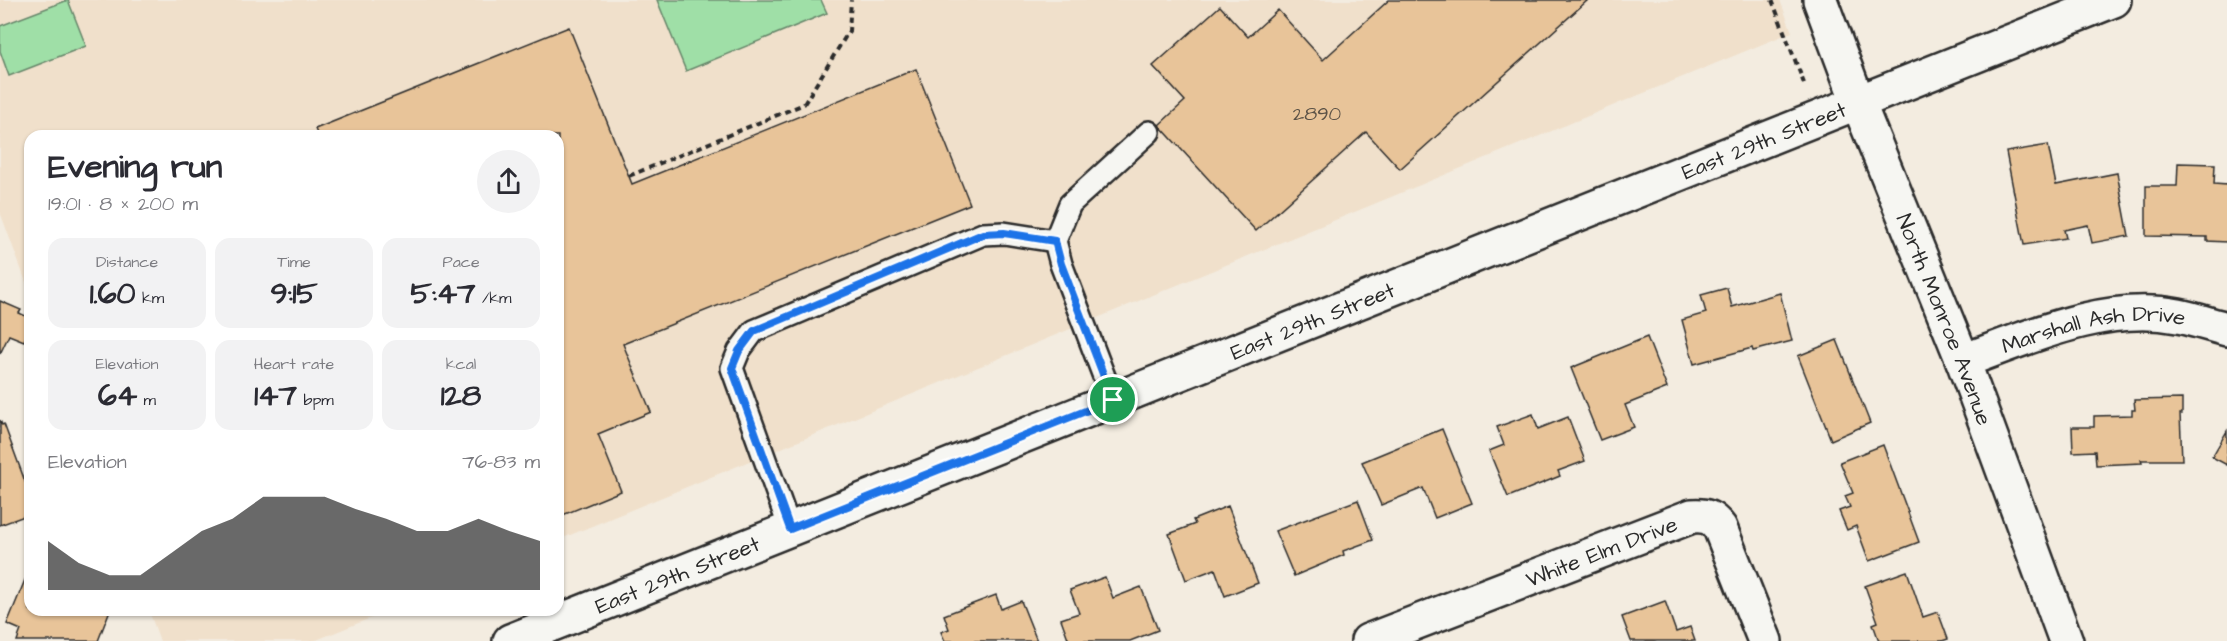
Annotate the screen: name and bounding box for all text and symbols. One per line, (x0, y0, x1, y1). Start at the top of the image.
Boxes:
street label: East 29th Street (1677, 95, 1851, 188)
house number: 2890 (1293, 100, 1342, 128)
text: Evening run (48, 144, 222, 190)
button: share (477, 150, 540, 213)
text: 19:01 · 8 × 200 m (48, 190, 198, 218)
street label: North Monroe Avenue (1888, 209, 1999, 430)
text: Distance (96, 251, 158, 273)
text: Time (277, 251, 311, 273)
text: Pace (442, 251, 480, 273)
text: 1.60 (90, 273, 136, 315)
text: 9:15 (270, 273, 318, 315)
text: 5:47 (410, 273, 476, 315)
street label: East 29th Street (1226, 275, 1400, 369)
text: km (136, 287, 164, 309)
text: /km (476, 287, 512, 309)
street label: Marshall Ash Drive (1997, 299, 2188, 362)
text: Elevation (96, 353, 158, 375)
text: Heart rate (254, 353, 334, 375)
text: kcal (446, 353, 476, 375)
pin (1087, 374, 1138, 425)
text: 64 (98, 375, 137, 417)
text: 147 (254, 375, 297, 417)
text: 128 (441, 375, 481, 417)
icon: arrive (1096, 383, 1129, 416)
text: m (137, 389, 156, 411)
text: bpm (297, 389, 334, 411)
text: Elevation (48, 448, 127, 476)
text: 76–83 m (462, 448, 540, 476)
street label: White Elm Drive (1522, 509, 1682, 596)
street label: East 29th Street (591, 529, 765, 622)

